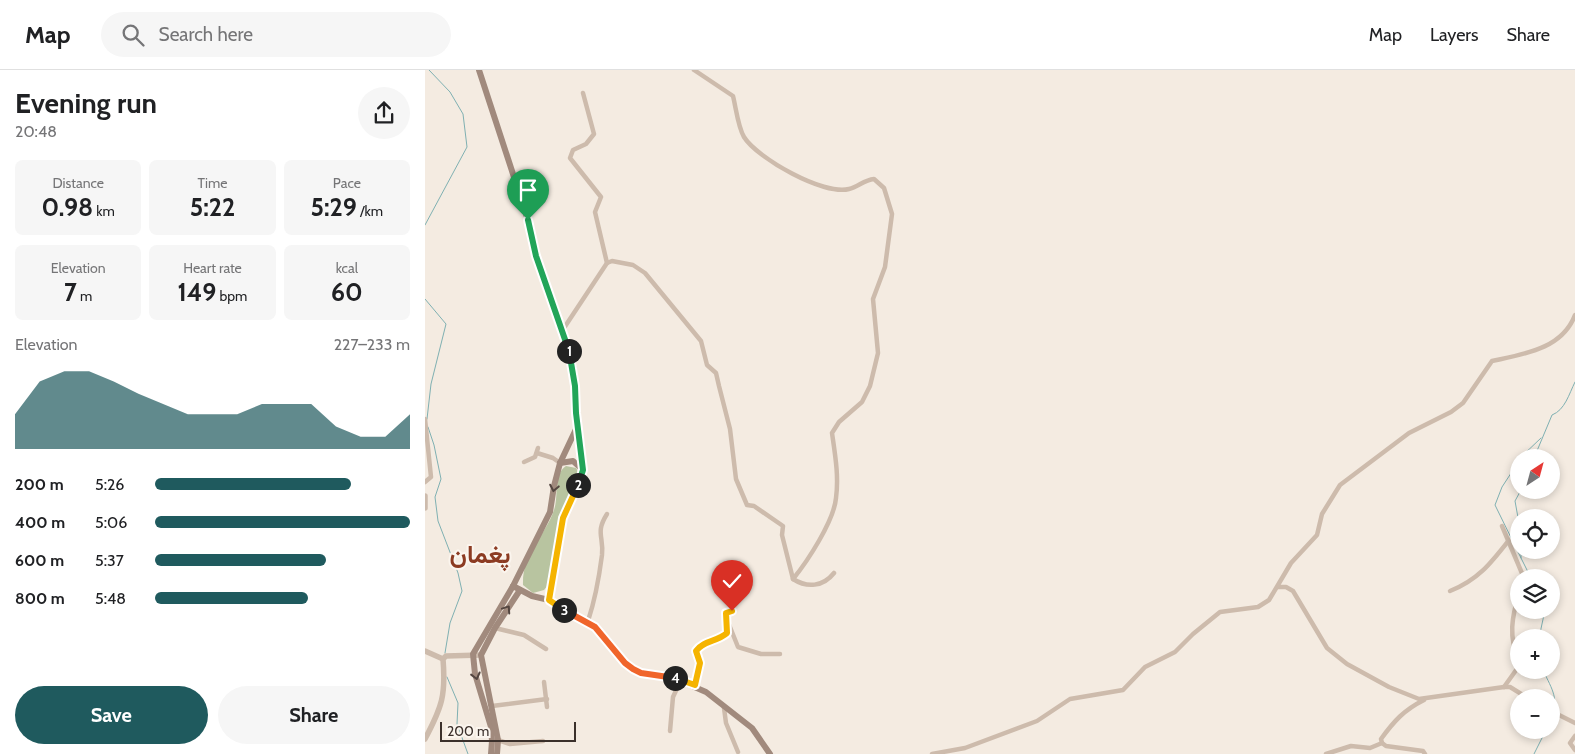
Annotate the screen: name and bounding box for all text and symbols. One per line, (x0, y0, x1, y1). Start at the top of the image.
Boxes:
search box (101, 12, 451, 57)
text: Map (25, 20, 71, 49)
icon: search (119, 21, 147, 49)
text: Search here (159, 23, 253, 46)
text: Map (1369, 24, 1402, 46)
text: Layers (1430, 24, 1479, 46)
text: Share (1507, 24, 1550, 46)
text: Evening run (15, 86, 157, 120)
button: share (358, 87, 410, 139)
text: 20:48 (15, 122, 57, 141)
pin (507, 169, 549, 220)
text: Distance (52, 174, 104, 192)
text: Time (198, 174, 227, 192)
text: Pace (333, 174, 361, 192)
icon: arrive (514, 176, 542, 204)
text: 0.98 (41, 192, 93, 222)
text: 5:22 (190, 192, 235, 222)
text: 5:29 (311, 192, 357, 222)
text: km (93, 202, 115, 220)
text: /km (357, 202, 383, 220)
text: Elevation (51, 259, 106, 277)
text: Heart rate (183, 259, 242, 277)
text: kcal (336, 259, 358, 277)
text: 7 (64, 277, 77, 307)
text: 149 (178, 277, 216, 307)
text: 60 (331, 277, 363, 307)
text: m (77, 287, 92, 305)
text: bpm (216, 287, 247, 305)
text: Elevation (15, 335, 78, 354)
text: 227–233 m (334, 335, 410, 354)
pin: 1 (557, 338, 581, 364)
text: 1 (567, 342, 572, 360)
north arrow (1510, 449, 1560, 499)
map controls (1510, 449, 1560, 739)
pin: 2 (565, 472, 591, 498)
text: 200 m (15, 475, 64, 494)
text: 5:26 (95, 475, 124, 494)
text: 2 (575, 476, 582, 494)
one-way arrow (549, 483, 560, 492)
button: locate (1510, 509, 1560, 559)
text: 400 m (15, 513, 65, 532)
text: 5:06 (95, 513, 127, 532)
district label: پغمان (450, 539, 510, 572)
text: 600 m (15, 551, 64, 570)
text: 5:37 (95, 551, 124, 570)
pin (711, 560, 753, 611)
icon: check (718, 567, 746, 595)
button: layers (1510, 569, 1560, 619)
text: 800 m (15, 589, 65, 608)
text: 5:48 (95, 589, 126, 608)
pin: 3 (551, 598, 577, 622)
text: 3 (561, 601, 568, 619)
one-way arrow (501, 606, 511, 615)
button: + (1510, 629, 1560, 679)
pin: 4 (663, 666, 687, 690)
text: 4 (671, 669, 680, 687)
one-way arrow (470, 671, 481, 680)
button: Save (15, 686, 208, 744)
button: Share (218, 686, 410, 744)
button: − (1510, 689, 1560, 739)
scale bar (440, 719, 576, 742)
text: 200 m (447, 722, 489, 740)

